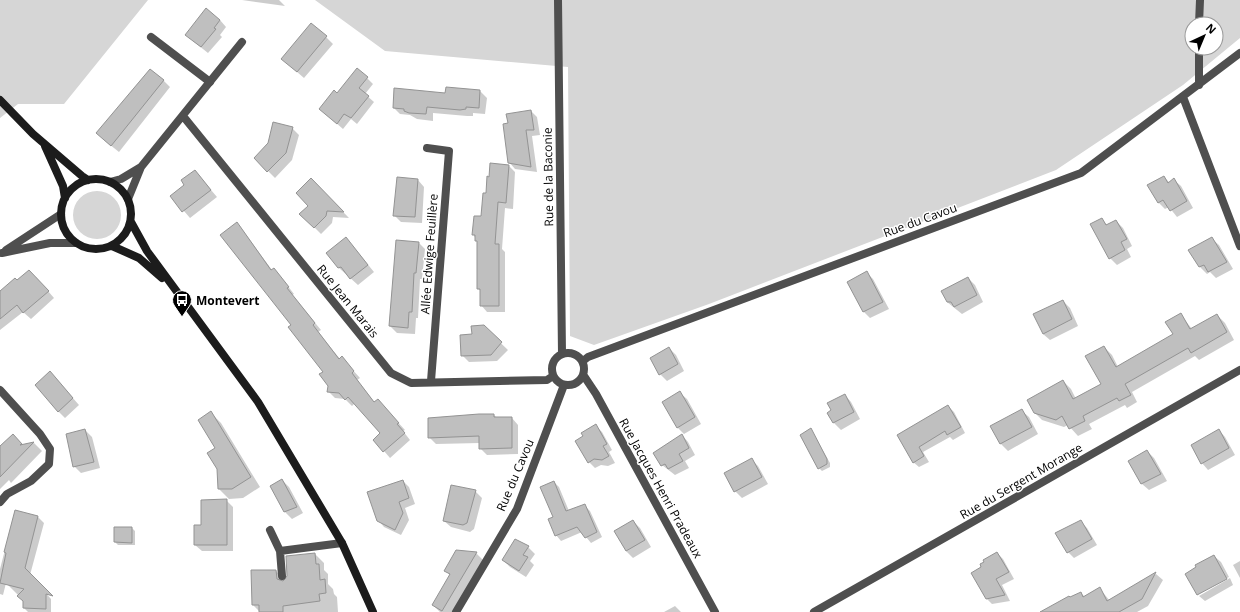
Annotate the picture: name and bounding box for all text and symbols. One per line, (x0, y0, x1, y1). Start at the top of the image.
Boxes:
north arrow (1184, 16, 1224, 56)
text: N (1203, 20, 1220, 37)
street label: Rue de la Baconie (539, 127, 557, 227)
street label: Allée Edwige Feuillère (416, 193, 442, 315)
street label: Rue du Cavou (881, 199, 959, 241)
street label: Rue Jean Marais (313, 261, 383, 341)
bus stop icon: Montevert (171, 289, 193, 317)
place label: Montevert (196, 292, 260, 309)
street label: Rue Jacques Henri Pradeaux (615, 415, 707, 562)
street label: Rue du Cavou (492, 436, 538, 514)
street label: Rue du Sergent Morange (957, 439, 1086, 523)

